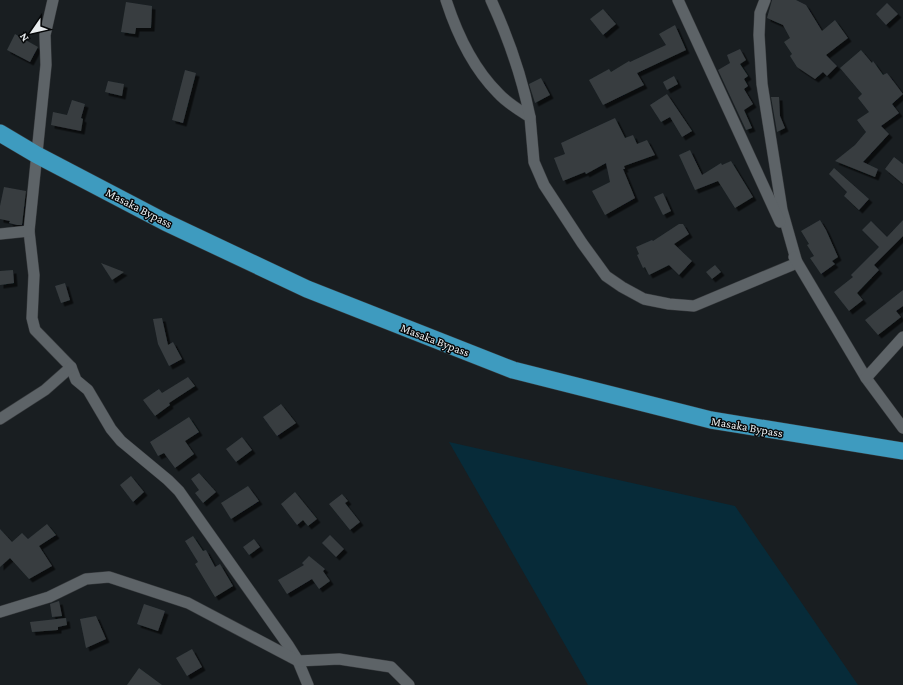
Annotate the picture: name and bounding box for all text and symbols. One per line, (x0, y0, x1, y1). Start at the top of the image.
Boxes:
north arrow (12, 12, 52, 52)
text: N (16, 31, 31, 44)
street label: Masaka Bypass (103, 185, 175, 231)
street label: Masaka Bypass (399, 320, 472, 360)
street label: Masaka Bypass (710, 414, 784, 440)

